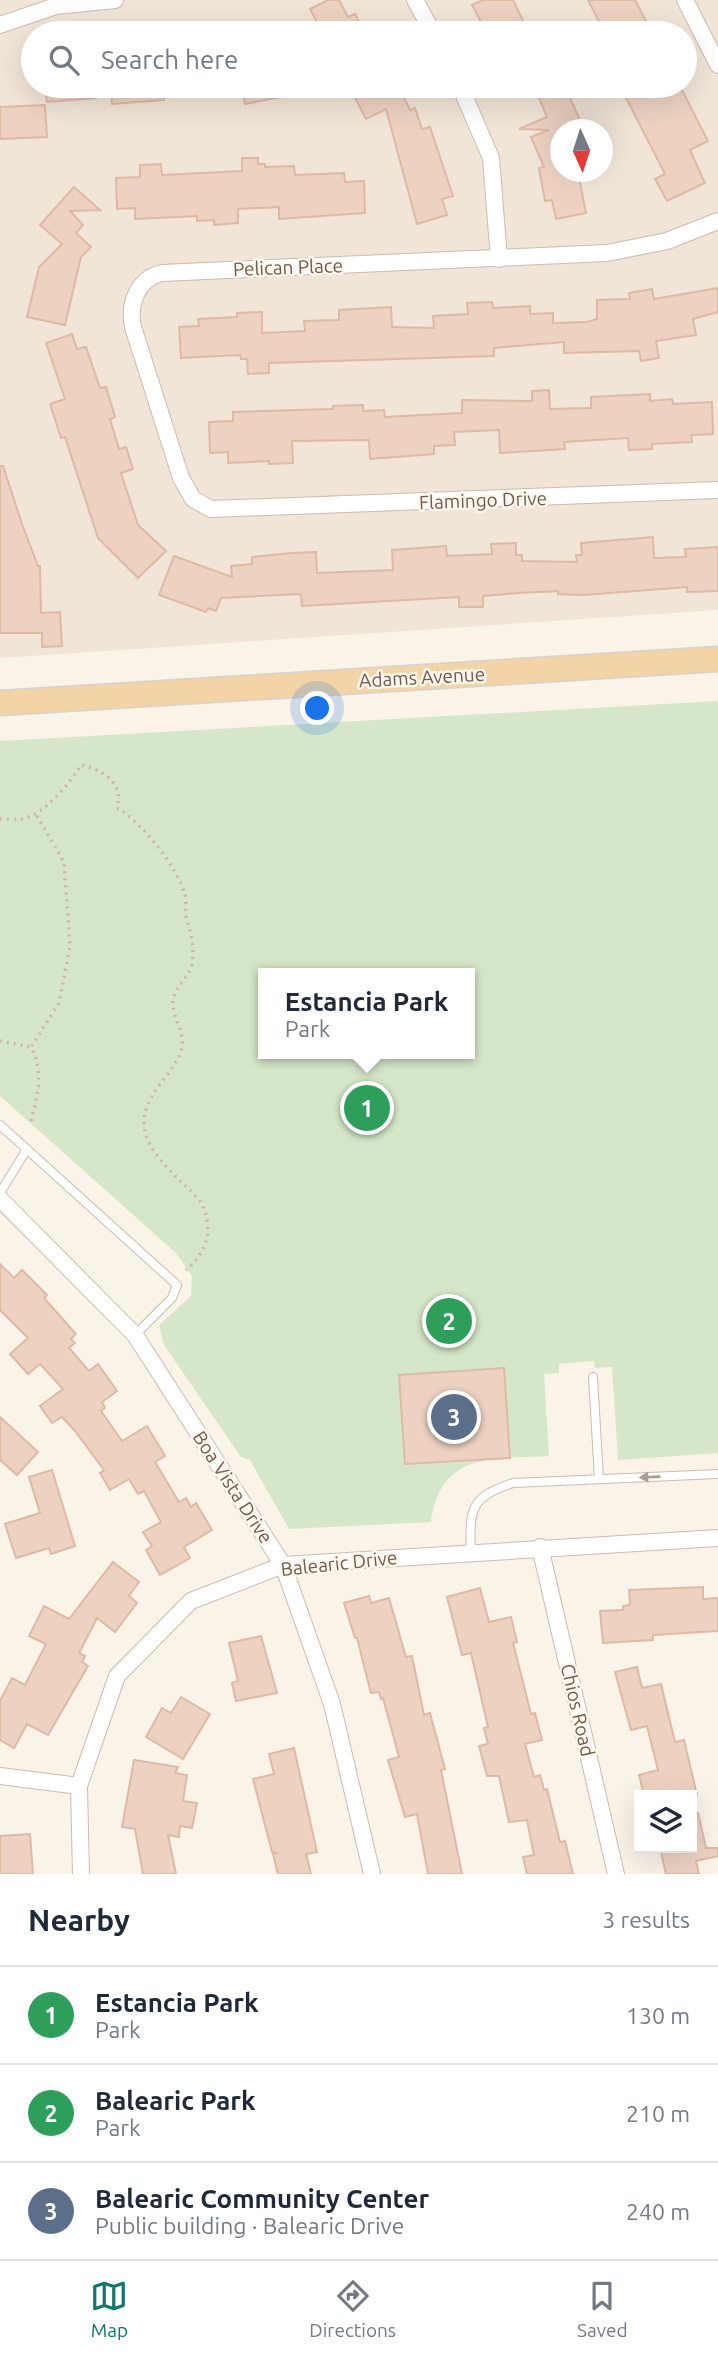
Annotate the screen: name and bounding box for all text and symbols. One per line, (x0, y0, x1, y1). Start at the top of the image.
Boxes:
search box (21, 21, 697, 98)
icon: search (45, 41, 83, 79)
text: Search here (101, 45, 238, 74)
north arrow (550, 119, 613, 182)
street label: Pelican Place (233, 254, 343, 280)
street label: Flamingo Drive (419, 487, 547, 513)
street label: Adams Avenue (358, 663, 486, 691)
your location (300, 691, 334, 725)
popup (258, 968, 475, 1059)
text: Estancia Park (285, 987, 448, 1016)
text: Park (285, 1016, 330, 1041)
pin: 1 (344, 1082, 390, 1134)
pin: 2 (426, 1295, 472, 1347)
pin: 3 (431, 1391, 477, 1443)
street label: Boa Vista Drive (189, 1427, 277, 1547)
one-way arrow (639, 1471, 661, 1482)
street label: Balearic Drive (280, 1546, 398, 1580)
street label: Chios Road (557, 1661, 599, 1759)
map controls (634, 1790, 697, 1853)
button: layers (634, 1790, 697, 1853)
text: Nearby (28, 1903, 130, 1937)
text: 3 results (602, 1907, 690, 1932)
text: Estancia Park (95, 1988, 259, 2017)
text: 1 (45, 2003, 57, 2028)
text: 130 m (626, 2003, 690, 2028)
text: Park (95, 2017, 141, 2042)
text: Balearic Park (95, 2086, 256, 2115)
text: 2 (45, 2101, 57, 2126)
text: 210 m (626, 2101, 690, 2126)
text: Park (95, 2115, 141, 2140)
text: Balearic Community Center (95, 2184, 429, 2213)
text: 3 (45, 2199, 57, 2224)
text: 240 m (626, 2199, 690, 2224)
text: Public building · Balearic Drive (95, 2213, 404, 2238)
tab: Map (90, 2277, 128, 2341)
tab: Directions (309, 2277, 396, 2341)
tab: Saved (577, 2277, 628, 2341)

